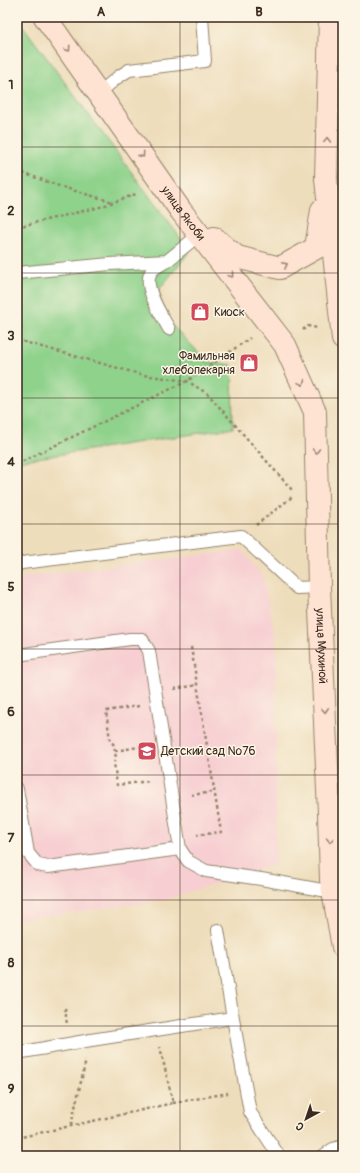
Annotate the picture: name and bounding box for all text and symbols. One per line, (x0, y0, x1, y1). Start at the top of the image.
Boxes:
text: A (97, 4, 106, 20)
text: B (255, 4, 263, 20)
one-way arrow (63, 45, 71, 52)
text: 1 (8, 77, 14, 93)
one-way arrow (323, 137, 331, 143)
one-way arrow (137, 151, 144, 158)
street label: улица Якоби (157, 182, 209, 244)
text: 2 (7, 203, 15, 219)
one-way arrow (281, 262, 289, 270)
one-way arrow (226, 270, 233, 277)
shop icon: Киоск (189, 301, 211, 323)
place label: Киоск (214, 305, 245, 320)
text: 3 (7, 328, 15, 344)
place label: Фамильная хлебопекарня (162, 349, 235, 378)
shop icon: Фамильная хлебопекарня (238, 352, 260, 374)
one-way arrow (297, 378, 305, 386)
one-way arrow (311, 448, 320, 454)
text: 4 (7, 454, 15, 470)
text: 5 (7, 579, 15, 595)
street label: улица Мухиной (312, 607, 330, 684)
text: 6 (7, 704, 15, 720)
one-way arrow (320, 707, 329, 713)
school or university icon: Детский сад №76 (136, 740, 158, 762)
place label: Детский сад №76 (160, 744, 256, 759)
text: 7 (8, 830, 15, 846)
one-way arrow (326, 837, 334, 843)
text: 8 (8, 955, 15, 971)
text: 9 (8, 1081, 15, 1097)
north arrow (286, 1099, 326, 1139)
text: С (293, 1119, 307, 1133)

